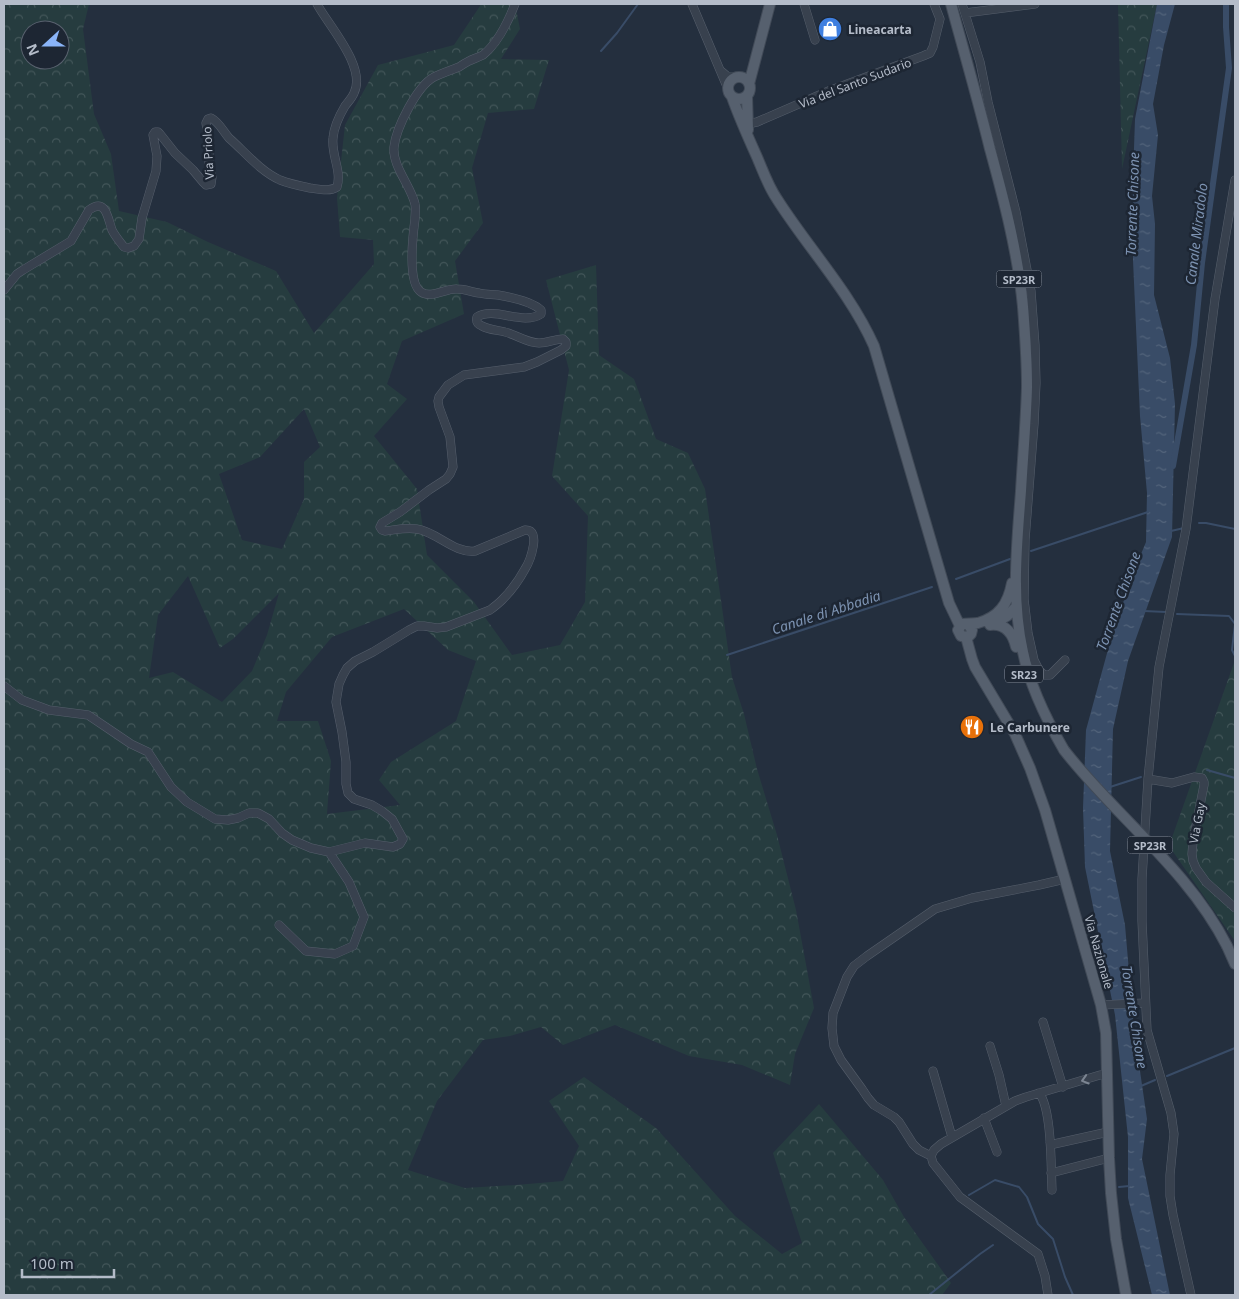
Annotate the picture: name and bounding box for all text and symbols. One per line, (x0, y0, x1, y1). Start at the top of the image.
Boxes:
shop icon: Lineacarta (817, 16, 843, 42)
north arrow (20, 20, 70, 70)
place label: Lineacarta (848, 21, 912, 38)
text: N (21, 41, 43, 59)
street label: Via del Santo Sudario (796, 54, 914, 112)
street label: Via Priolo (198, 126, 218, 180)
water label: Torrente Chisone (1121, 152, 1143, 256)
water label: Canale Miradolo (1180, 182, 1212, 286)
road number: SP23R (996, 270, 1042, 288)
water label: Torrente Chisone (1091, 549, 1145, 653)
water label: Canale di Abbadia (769, 585, 883, 639)
road number: SR23 (1005, 666, 1043, 682)
restaurant icon: Le Carbunere (959, 714, 985, 740)
place label: Le Carbunere (990, 719, 1070, 736)
street label: Via Gay (1185, 800, 1209, 845)
road number: SP23R (1128, 836, 1172, 854)
street label: Via Nazionale (1080, 913, 1118, 991)
water label: Torrente Chisone (1117, 964, 1153, 1070)
one-way arrow (1081, 1075, 1090, 1085)
scale bar (22, 1246, 115, 1278)
text: 100 m (30, 1253, 74, 1273)

